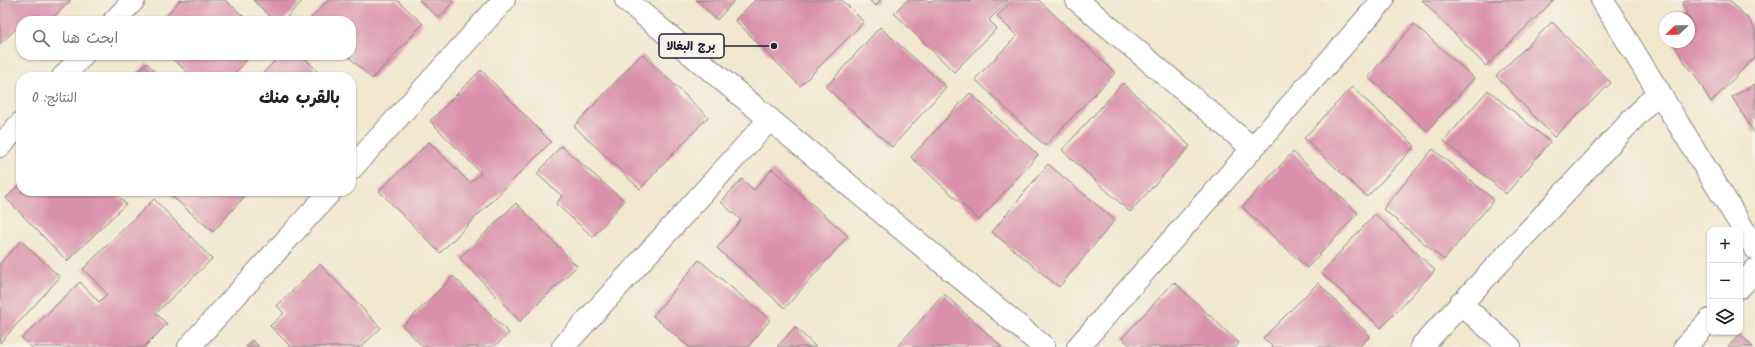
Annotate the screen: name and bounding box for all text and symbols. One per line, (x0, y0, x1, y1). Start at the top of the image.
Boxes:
north arrow (1659, 12, 1695, 48)
search box (16, 16, 356, 60)
icon: search (30, 27, 52, 49)
text: ابحث هنا (62, 27, 118, 51)
callout: برج البغالا (659, 34, 724, 58)
text: برج البغالا (667, 37, 715, 56)
text: بالقرب منك (259, 85, 340, 112)
text: النتائج: 0 (32, 88, 77, 109)
map controls (1707, 227, 1743, 335)
button: + (1707, 227, 1743, 263)
button: − (1707, 263, 1743, 299)
button: layers (1707, 299, 1743, 335)

